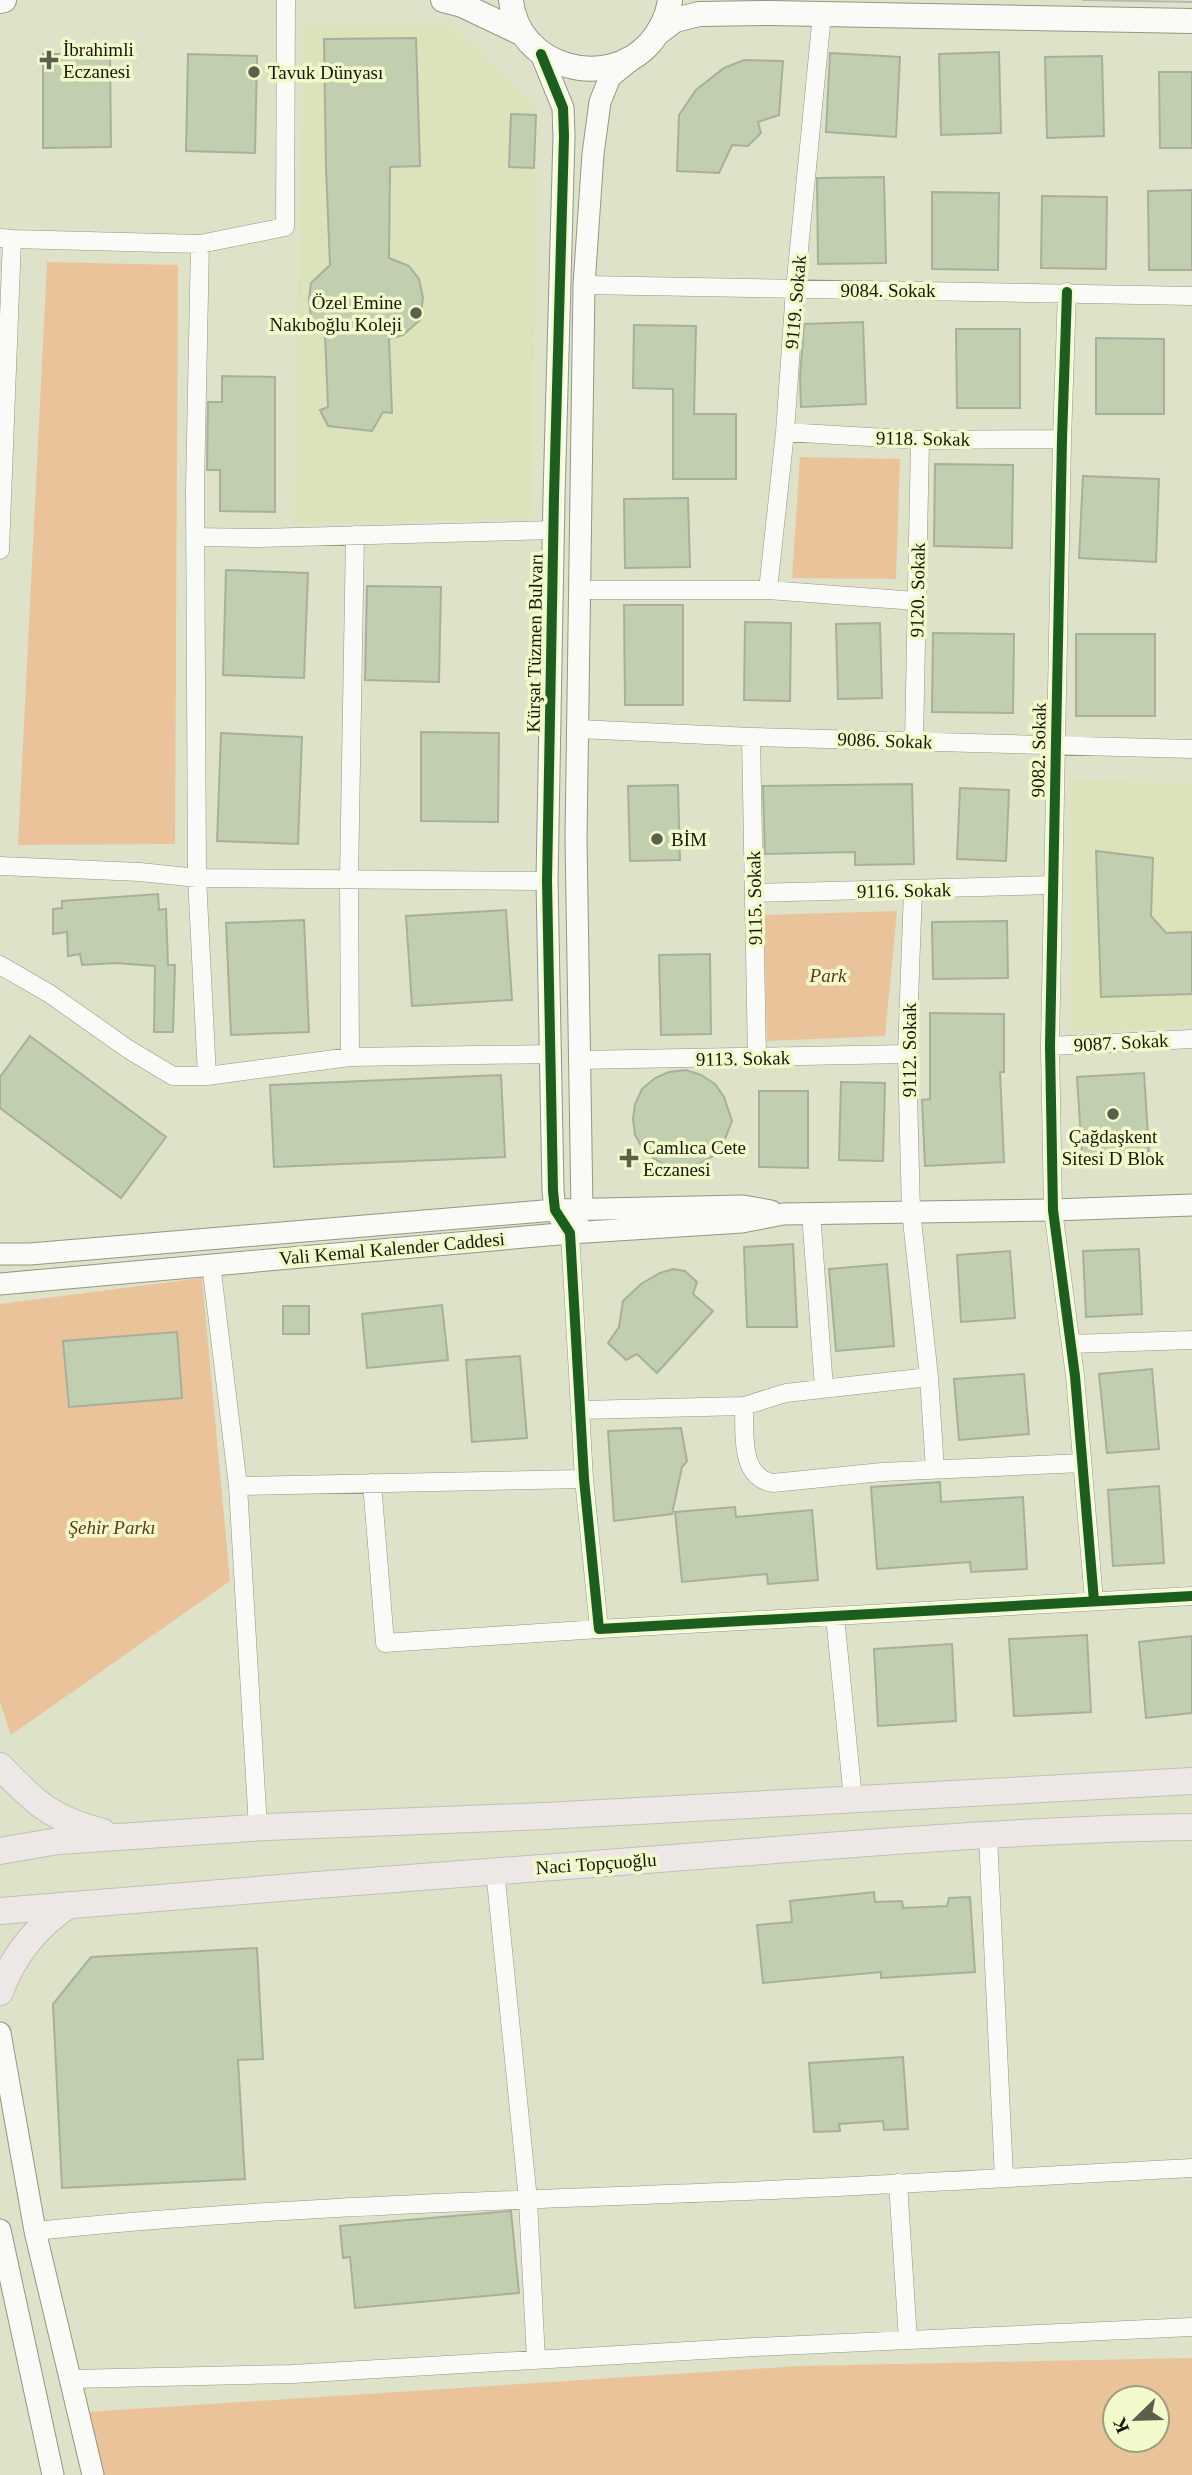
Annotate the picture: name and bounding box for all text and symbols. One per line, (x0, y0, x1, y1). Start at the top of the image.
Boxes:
place label: İbrahimli Eczanesi (63, 39, 134, 82)
marker: İbrahimli Eczanesi (41, 52, 57, 68)
place label: Tavuk Dünyası (268, 62, 383, 83)
marker: Tavuk Dünyası (246, 64, 262, 80)
street label: 9119. Sokak (781, 254, 810, 350)
street label: 9084. Sokak (841, 280, 936, 301)
place label: Özel Emine Nakıboğlu Koleji (270, 292, 402, 335)
marker: Özel Emine Nakıboğlu Koleji (408, 305, 424, 321)
street label: 9118. Sokak (876, 427, 971, 450)
street label: 9120. Sokak (906, 542, 929, 638)
street label: Kürşat Tüzmen Bulvarı (522, 553, 547, 733)
street label: 9082. Sokak (1027, 702, 1050, 798)
street label: 9086. Sokak (837, 728, 933, 753)
place label: BİM (671, 829, 707, 850)
marker: BİM (649, 831, 665, 847)
street label: 9115. Sokak (743, 850, 766, 945)
street label: 9116. Sokak (857, 879, 952, 902)
park label: Park (809, 965, 847, 986)
street label: 9112. Sokak (899, 1002, 920, 1097)
street label: 9087. Sokak (1073, 1030, 1170, 1055)
street label: 9113. Sokak (696, 1047, 791, 1070)
marker: Çağdaşkent Sitesi D Blok (1105, 1106, 1121, 1122)
place label: Çağdaşkent Sitesi D Blok (1062, 1126, 1165, 1169)
place label: Camlıca Cete Eczanesi (643, 1137, 746, 1180)
marker: Camlıca Cete Eczanesi (621, 1150, 637, 1166)
street label: Vali Kemal Kalender Caddesi (278, 1228, 506, 1269)
park label: Şehir Parkı (68, 1517, 156, 1538)
street label: Naci Topçuoğlu (535, 1849, 658, 1878)
north arrow (1101, 2384, 1171, 2454)
text: K (1108, 2414, 1133, 2436)

